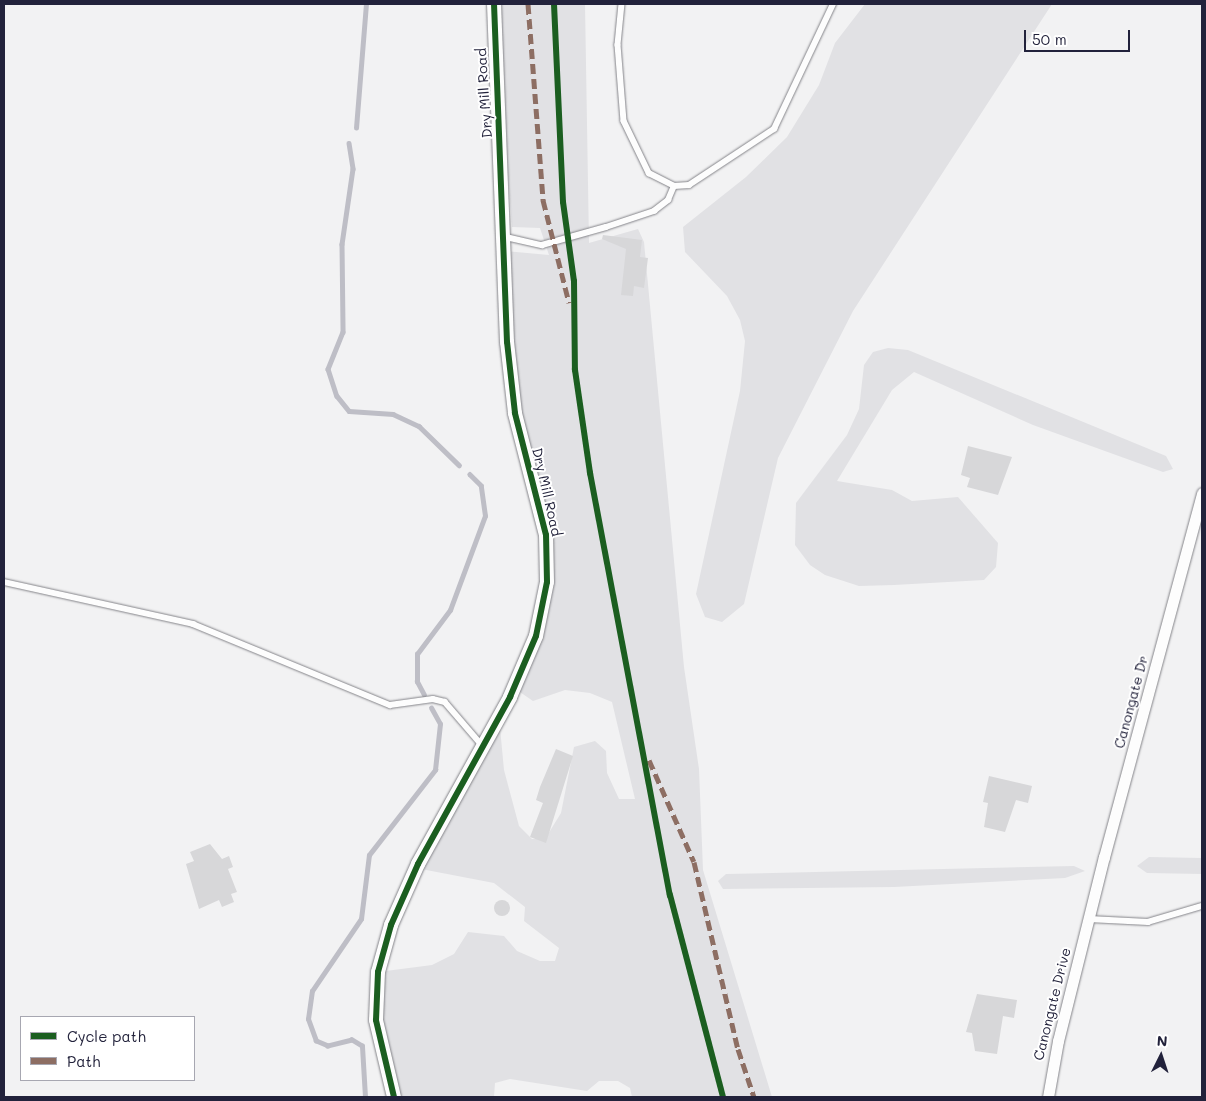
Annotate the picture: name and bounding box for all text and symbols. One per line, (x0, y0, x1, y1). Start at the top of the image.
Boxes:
scale bar (1026, 20, 1132, 52)
text: 50 m (1032, 29, 1067, 49)
street label: Dry Mill Road (472, 47, 496, 139)
street label: Dry Mill Road (529, 446, 565, 538)
street label: Canongate Dr (1111, 654, 1151, 750)
street label: Canongate Drive (1030, 946, 1074, 1062)
legend (20, 1016, 195, 1081)
text: Cycle path (67, 1026, 146, 1046)
north arrow (1136, 1031, 1186, 1081)
text: N (1156, 1031, 1168, 1050)
text: Path (67, 1051, 101, 1071)

